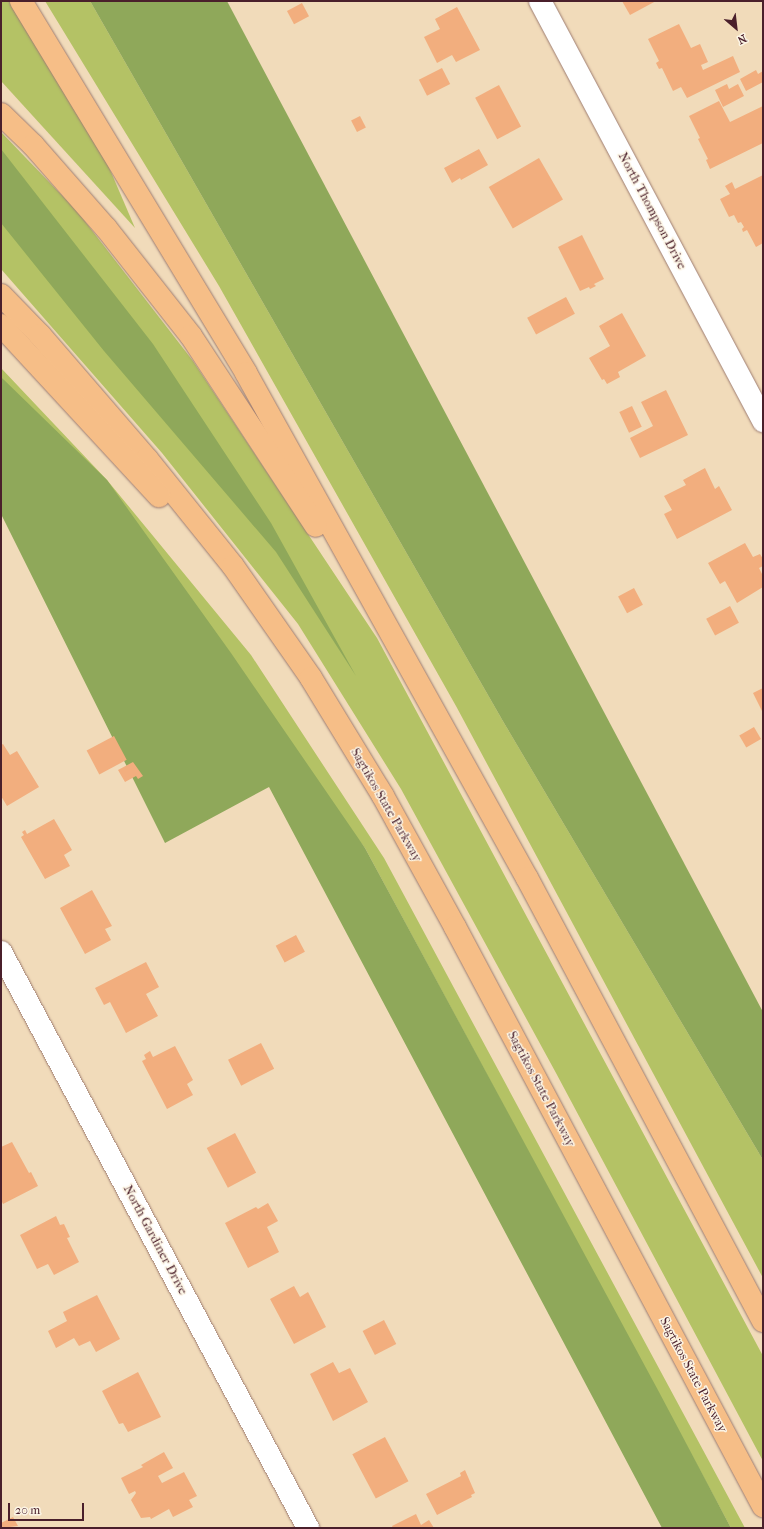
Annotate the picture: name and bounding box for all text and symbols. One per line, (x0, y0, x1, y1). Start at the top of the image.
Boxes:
north arrow (716, 8, 756, 48)
text: N (735, 31, 749, 47)
street label: North Thompson Drive (614, 150, 690, 272)
street label: Sagtikos State Parkway (347, 746, 425, 864)
street label: Sagtikos State Parkway (504, 1029, 578, 1149)
street label: North Gardiner Drive (119, 1183, 191, 1297)
street label: Sagtikos State Parkway (656, 1315, 730, 1435)
scale bar (10, 1495, 86, 1521)
text: 20 m (15, 1503, 40, 1517)

